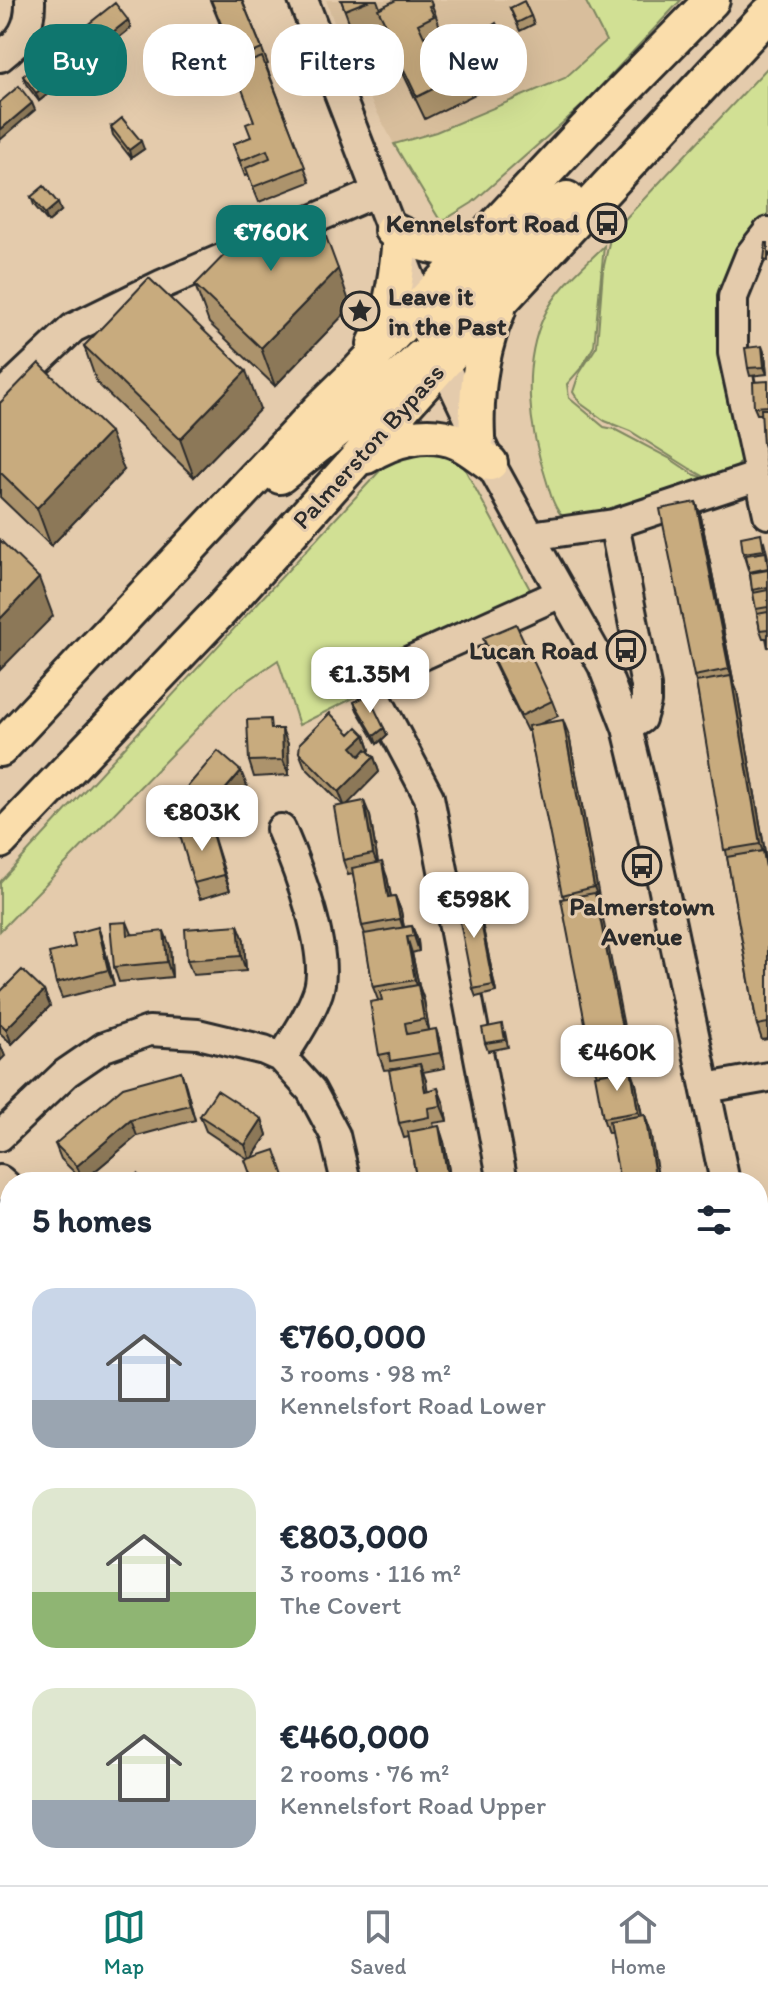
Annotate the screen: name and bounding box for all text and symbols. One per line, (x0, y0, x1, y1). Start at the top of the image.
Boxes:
chip: Buy (24, 24, 127, 96)
chip: Rent (143, 24, 255, 96)
chip: Filters (271, 24, 404, 96)
chip: New (420, 24, 527, 96)
bus stop icon: Kennelsfort Road (586, 202, 628, 244)
pin: €760K (215, 205, 327, 273)
place label: Kennelsfort Road (386, 207, 580, 239)
text: €760K (234, 215, 308, 247)
place label: Leave it in the Past (388, 280, 507, 342)
place icon: Leave it in the Past (339, 290, 381, 332)
street label: Palmerston Bypass (285, 356, 451, 536)
bus stop icon: Lucan Road (605, 629, 647, 671)
place label: Lucan Road (469, 634, 599, 666)
pin: €1.35M (305, 647, 435, 715)
text: €1.35M (329, 657, 411, 689)
pin: €803K (146, 785, 258, 853)
text: €803K (164, 795, 240, 827)
bus stop icon: Palmerstown Avenue (621, 845, 663, 887)
pin: €598K (418, 872, 530, 940)
text: €598K (438, 882, 510, 914)
place label: Palmerstown Avenue (569, 890, 715, 952)
pin: €460K (561, 1025, 673, 1093)
text: €460K (579, 1035, 655, 1067)
icon: filters (692, 1198, 736, 1242)
text: 5 homes (32, 1200, 152, 1241)
text: €760,000 (280, 1316, 426, 1357)
icon: home (96, 1320, 192, 1416)
text: 3 rooms · 98 m² (280, 1357, 451, 1389)
text: Kennelsfort Road Lower (280, 1389, 546, 1421)
text: €803,000 (280, 1516, 428, 1557)
icon: home (96, 1520, 192, 1616)
text: 3 rooms · 116 m² (280, 1557, 461, 1589)
text: The Covert (280, 1589, 401, 1621)
text: €460,000 (280, 1716, 430, 1757)
icon: home (96, 1720, 192, 1816)
text: 2 rooms · 76 m² (280, 1757, 449, 1789)
text: Kennelsfort Road Upper (280, 1789, 546, 1821)
tab: Map (102, 1905, 146, 1980)
tab: Saved (350, 1905, 406, 1980)
tab: Home (610, 1905, 666, 1980)

